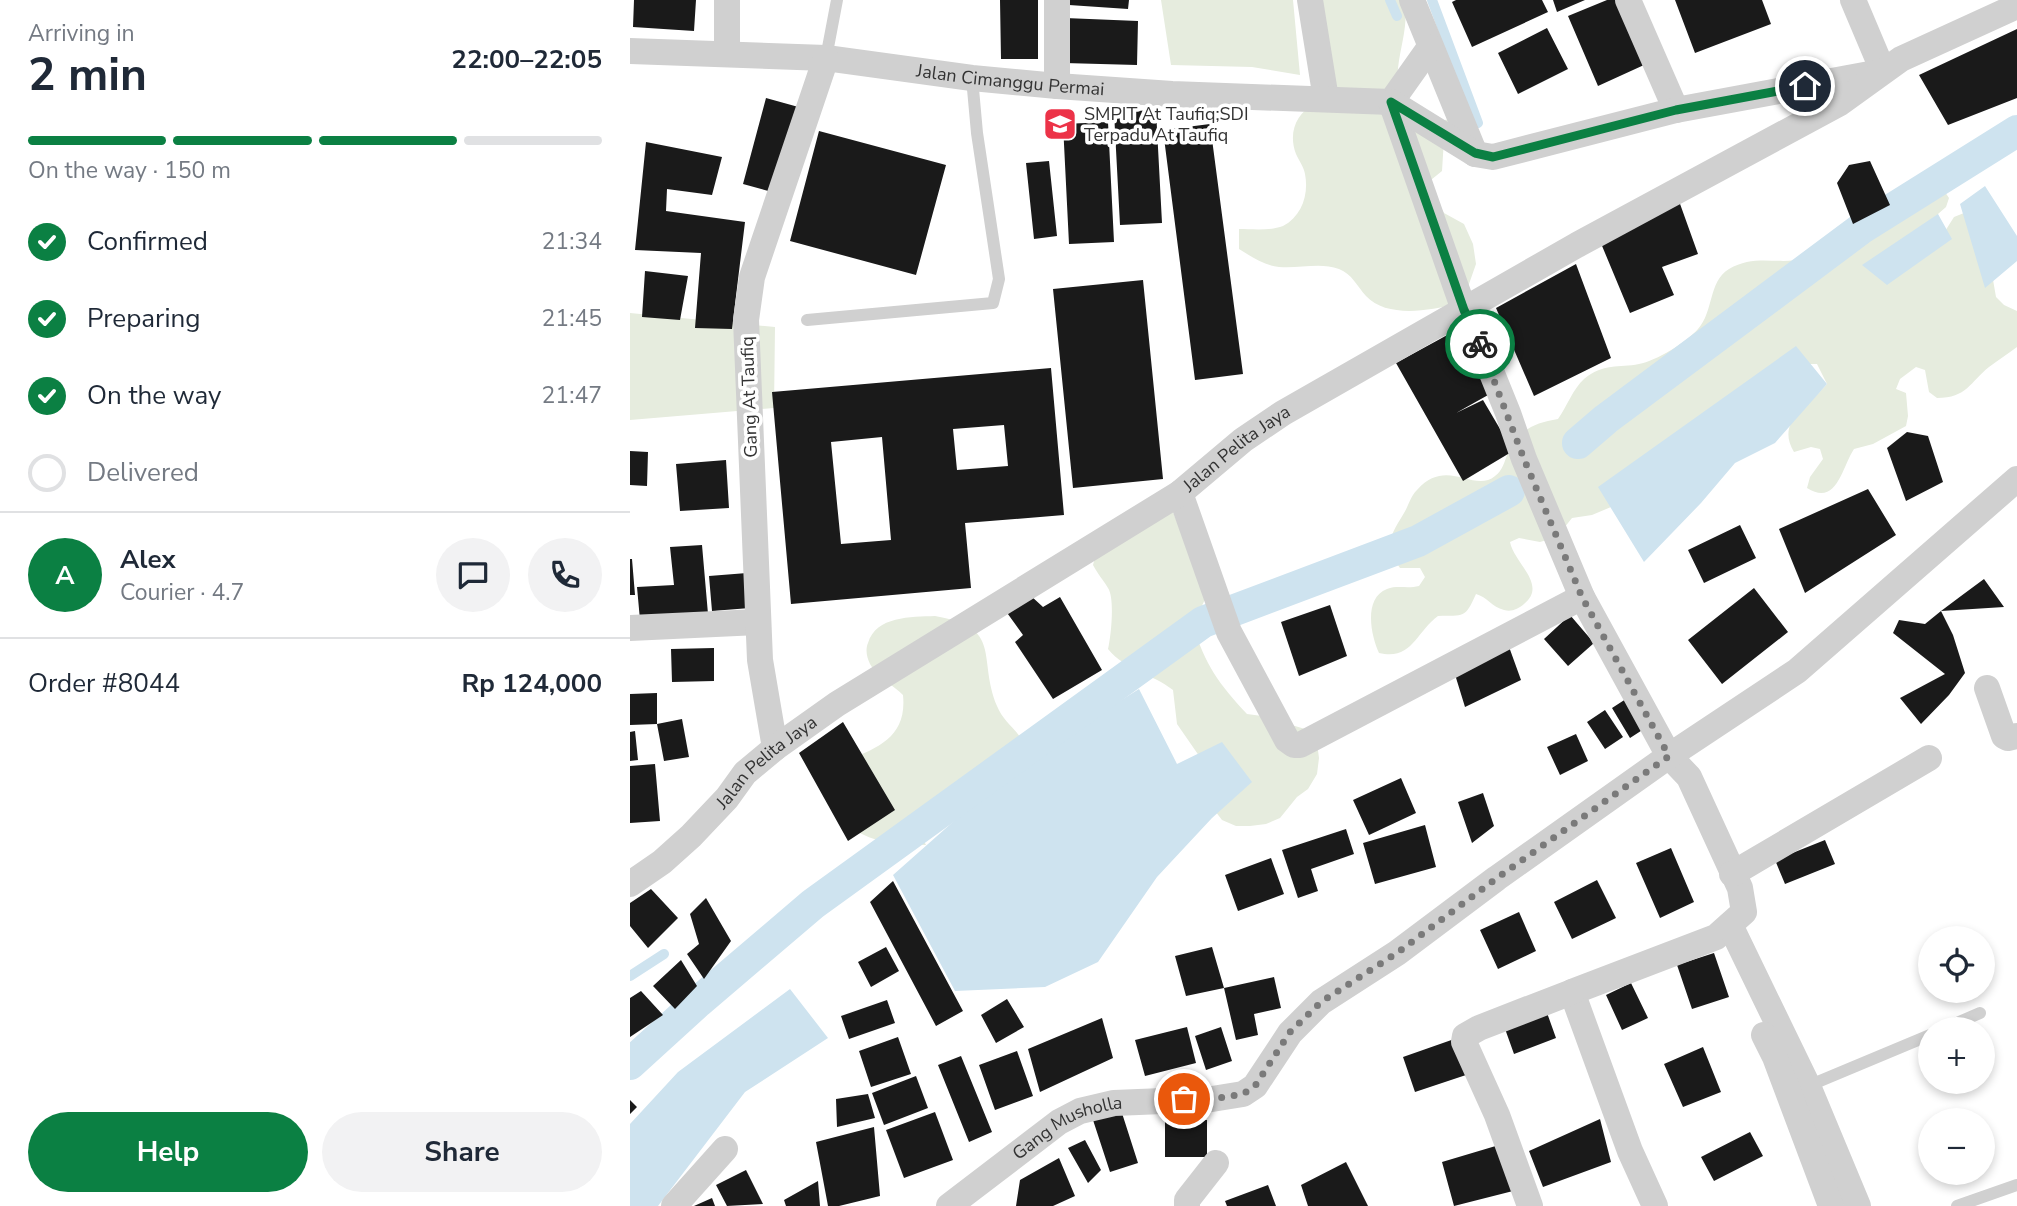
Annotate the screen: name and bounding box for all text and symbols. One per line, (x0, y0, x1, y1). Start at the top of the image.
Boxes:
text: Arriving in (28, 18, 135, 49)
text: 22:00–22:05 (451, 42, 602, 77)
text: 2 min (28, 43, 147, 106)
pin (1775, 56, 1835, 116)
street label: Jalan Cimanggu Permai (914, 58, 1105, 101)
icon: home (1786, 67, 1824, 105)
place label: SMPIT At Taufiq;SDI Terpadu At Taufiq (1084, 102, 1249, 147)
school or university icon: SMPIT At Taufiq;SDI Terpadu At Taufiq (1041, 105, 1079, 143)
text: On the way · 150 m (28, 155, 231, 186)
icon: check (28, 223, 66, 261)
text: Confirmed (87, 224, 208, 259)
text: 21:34 (542, 226, 602, 257)
icon: check (28, 300, 66, 338)
text: Preparing (87, 301, 200, 336)
text: 21:45 (542, 303, 602, 334)
courier (1445, 309, 1515, 379)
icon: bike (1461, 325, 1499, 363)
street label: Gang At Taufiq (735, 336, 763, 458)
icon: check (28, 377, 66, 415)
text: On the way (87, 378, 221, 413)
text: 21:47 (542, 380, 602, 411)
street label: Jalan Pelita Jaya (1177, 399, 1295, 498)
text: Delivered (87, 455, 199, 490)
button: chat (436, 538, 510, 612)
button: phone (528, 538, 602, 612)
text: Alex (120, 542, 176, 577)
text: A (55, 558, 75, 593)
text: Courier · 4.7 (120, 577, 244, 608)
text: Order #8044 (28, 666, 180, 701)
text: Rp 124,000 (461, 666, 602, 701)
street label: Jalan Pelita Jaya (710, 710, 822, 815)
map controls (1918, 926, 1995, 1185)
button: locate (1918, 926, 1995, 1003)
button: + (1918, 1017, 1995, 1094)
pin (1154, 1069, 1214, 1129)
icon: bag (1165, 1080, 1203, 1118)
street label: Gang Musholla (1007, 1091, 1123, 1165)
button: − (1918, 1108, 1995, 1185)
button: Help (28, 1112, 308, 1192)
button: Share (322, 1112, 602, 1192)

